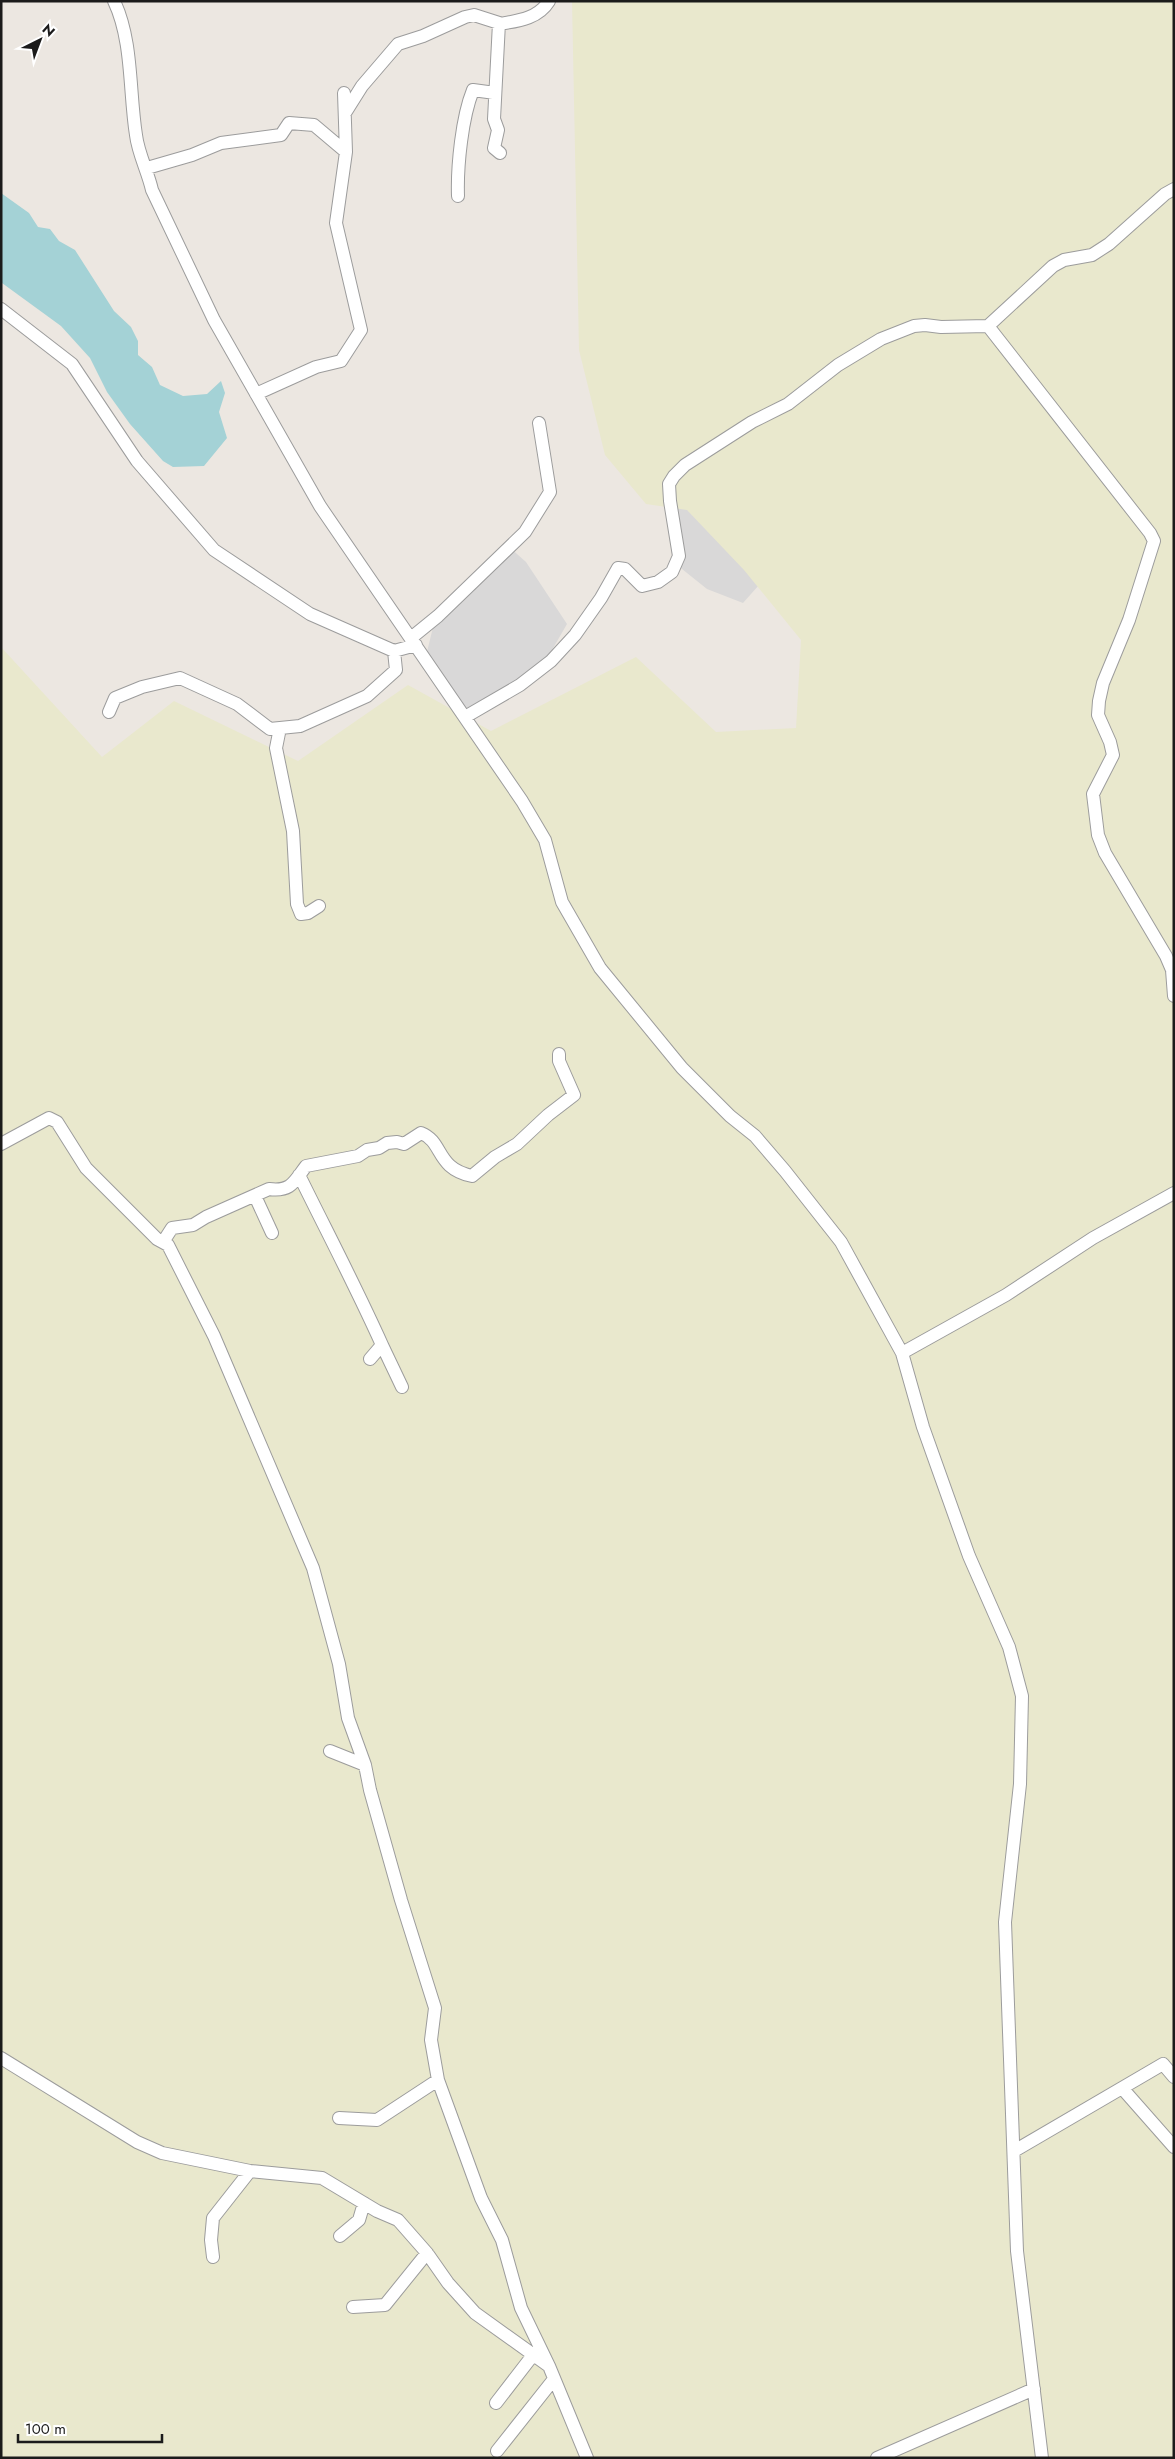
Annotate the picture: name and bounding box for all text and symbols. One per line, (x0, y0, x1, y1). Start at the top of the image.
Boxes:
north arrow (15, 15, 65, 65)
text: N (38, 19, 60, 41)
scale bar (18, 2412, 161, 2444)
text: 100 m (25, 2418, 66, 2440)

